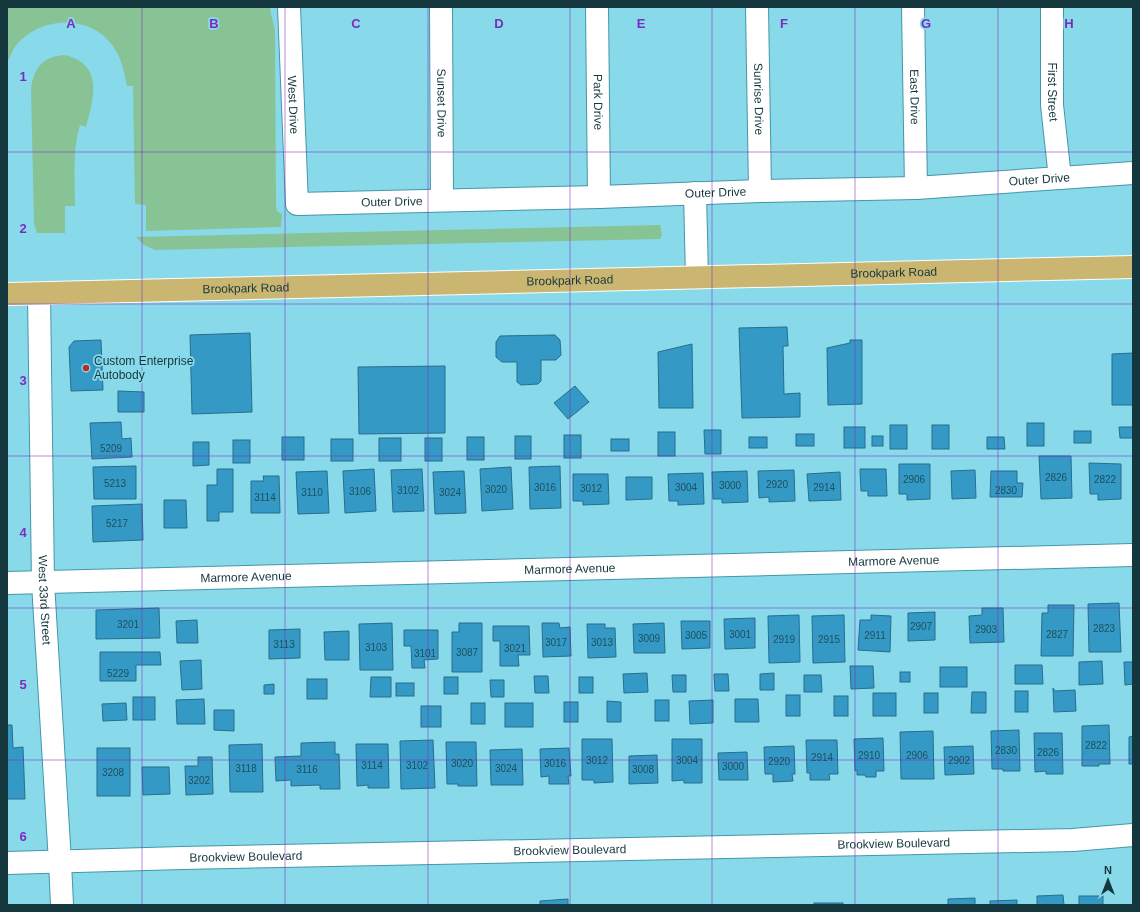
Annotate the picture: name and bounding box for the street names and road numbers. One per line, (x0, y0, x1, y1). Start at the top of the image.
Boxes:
street label: Sunrise Drive (751, 63, 766, 135)
street label: First Street (1045, 63, 1061, 123)
street label: Sunset Drive (434, 69, 449, 138)
street label: East Drive (907, 69, 922, 125)
street label: Park Drive (591, 74, 605, 130)
street label: West Drive (285, 75, 301, 135)
street label: Outer Drive (1008, 170, 1071, 189)
street label: Outer Drive (685, 185, 747, 201)
street label: Outer Drive (361, 194, 423, 210)
street label: Brookpark Road (850, 265, 937, 281)
street label: Brookpark Road (526, 272, 613, 289)
street label: Brookpark Road (202, 280, 290, 296)
street label: Marmore Avenue (848, 553, 940, 569)
street label: West 33rd Street (36, 555, 54, 646)
street label: Marmore Avenue (524, 561, 616, 577)
street label: Marmore Avenue (200, 569, 292, 585)
street label: Brookview Boulevard (837, 835, 950, 852)
street label: Brookview Boulevard (513, 842, 626, 858)
street label: Brookview Boulevard (189, 849, 302, 865)

